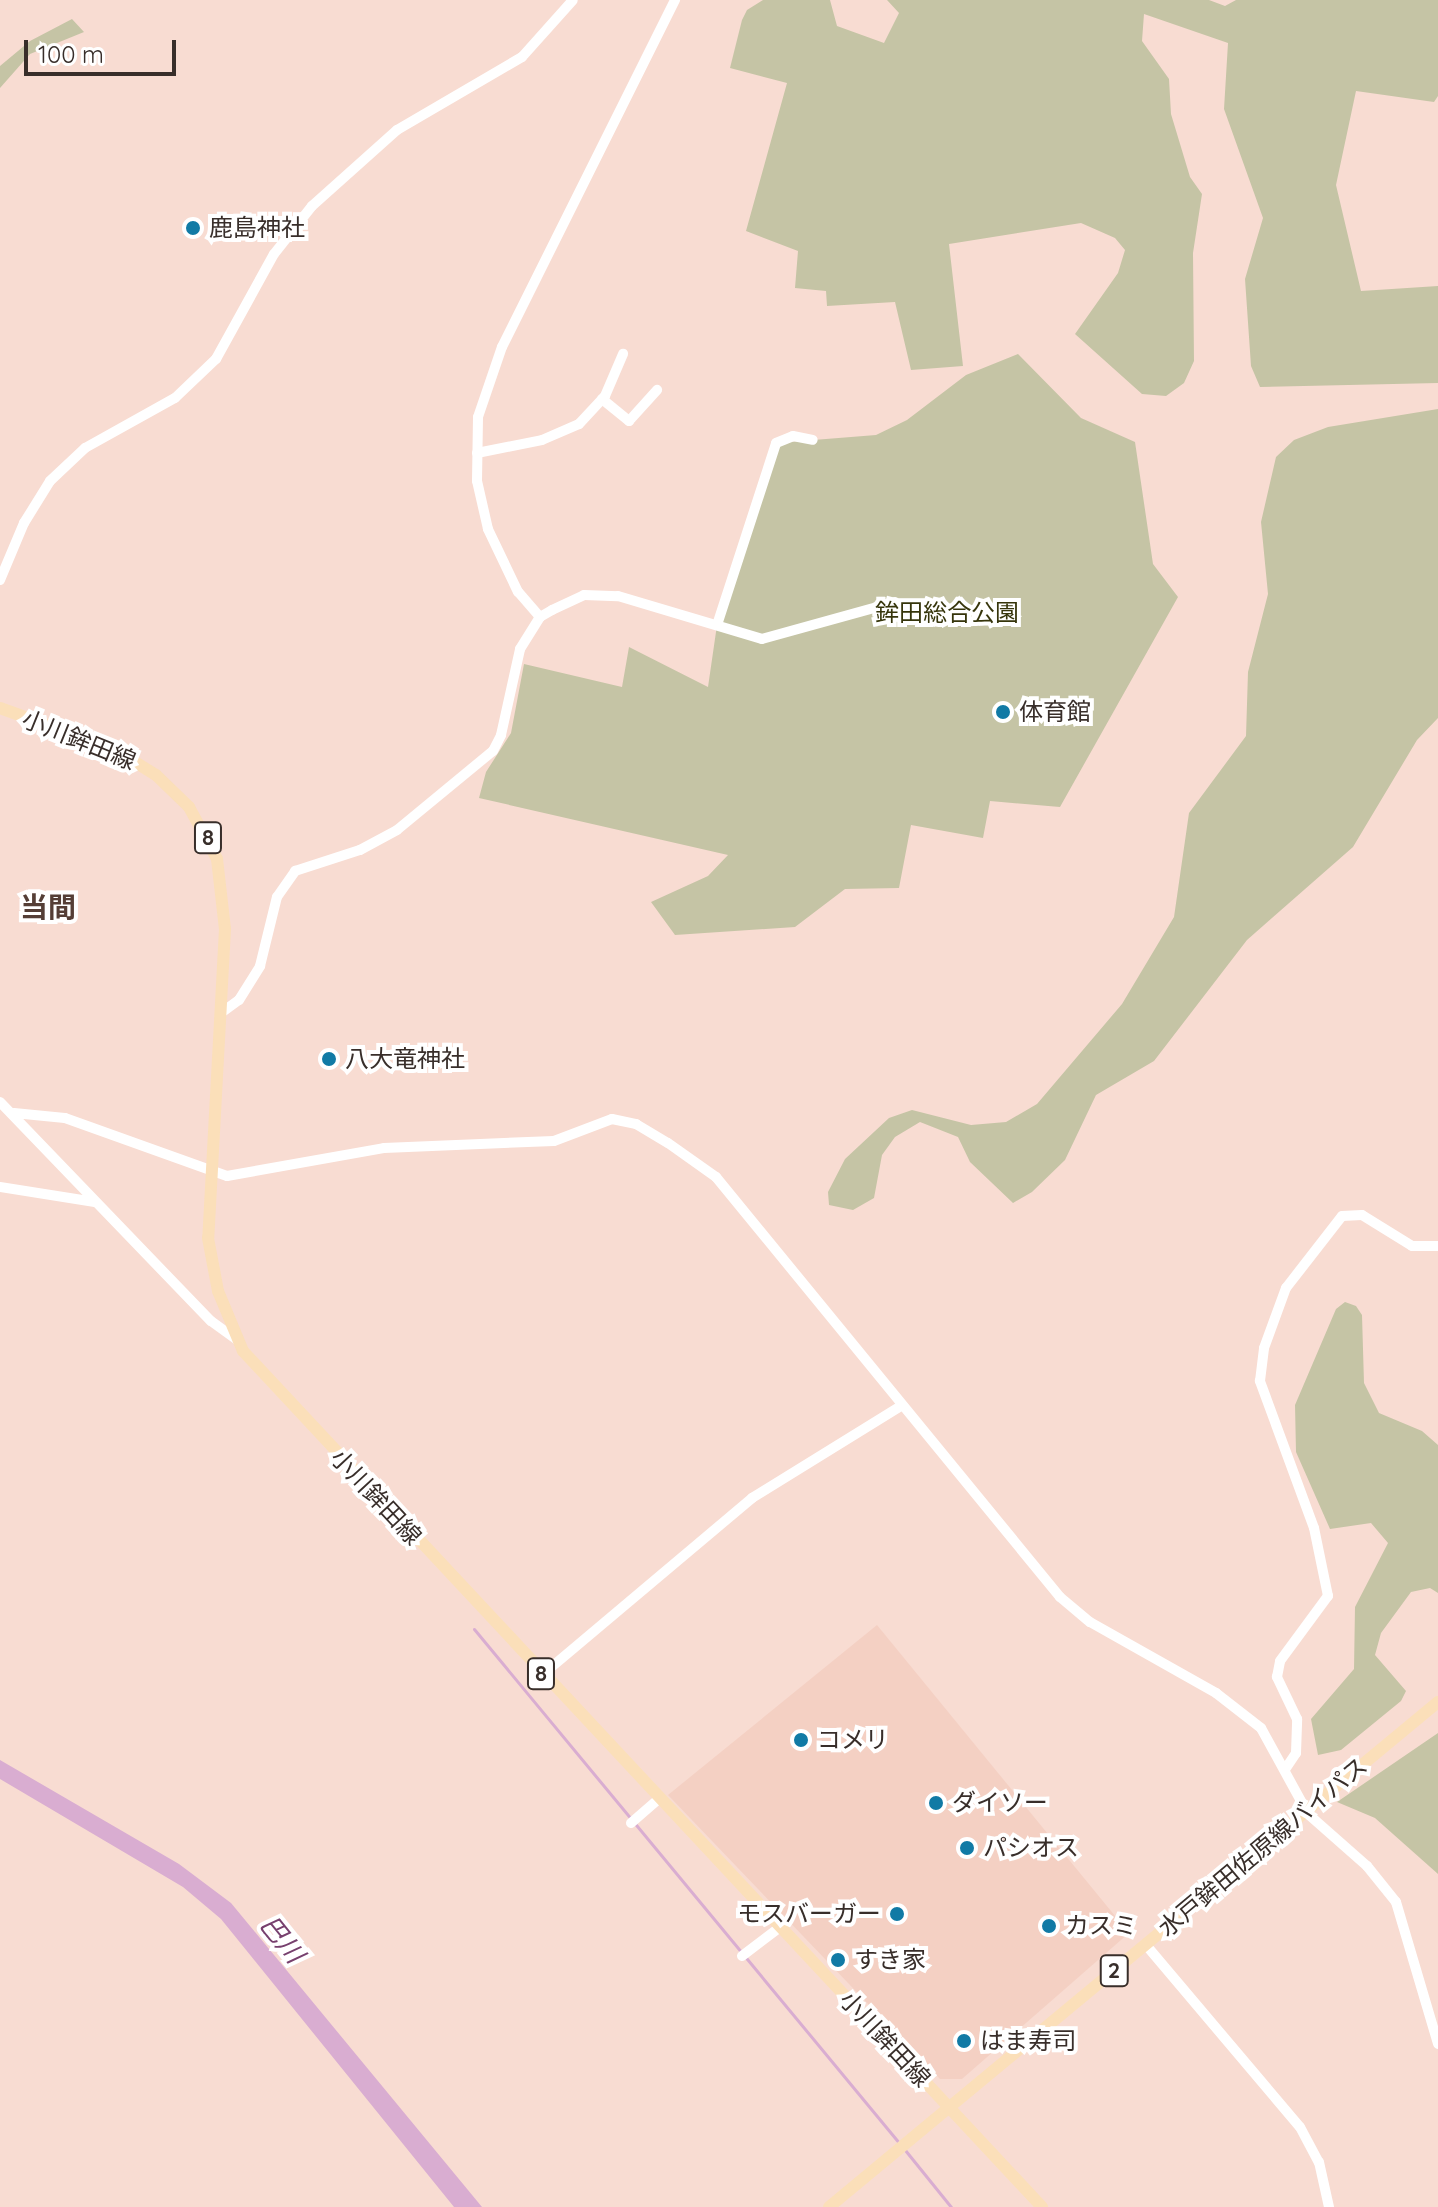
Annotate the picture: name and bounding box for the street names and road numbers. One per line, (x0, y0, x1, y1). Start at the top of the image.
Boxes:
street label: 小川鉾田線 (18, 704, 140, 776)
road number: 8 (192, 820, 224, 856)
street label: 小川鉾田線 (325, 1443, 427, 1551)
road number: 8 (525, 1656, 557, 1692)
street label: 水戸鉾田佐原線バイパス (1153, 1751, 1373, 1943)
road number: 2 (1098, 1953, 1130, 1989)
street label: 小川鉾田線 (834, 1985, 936, 2093)

